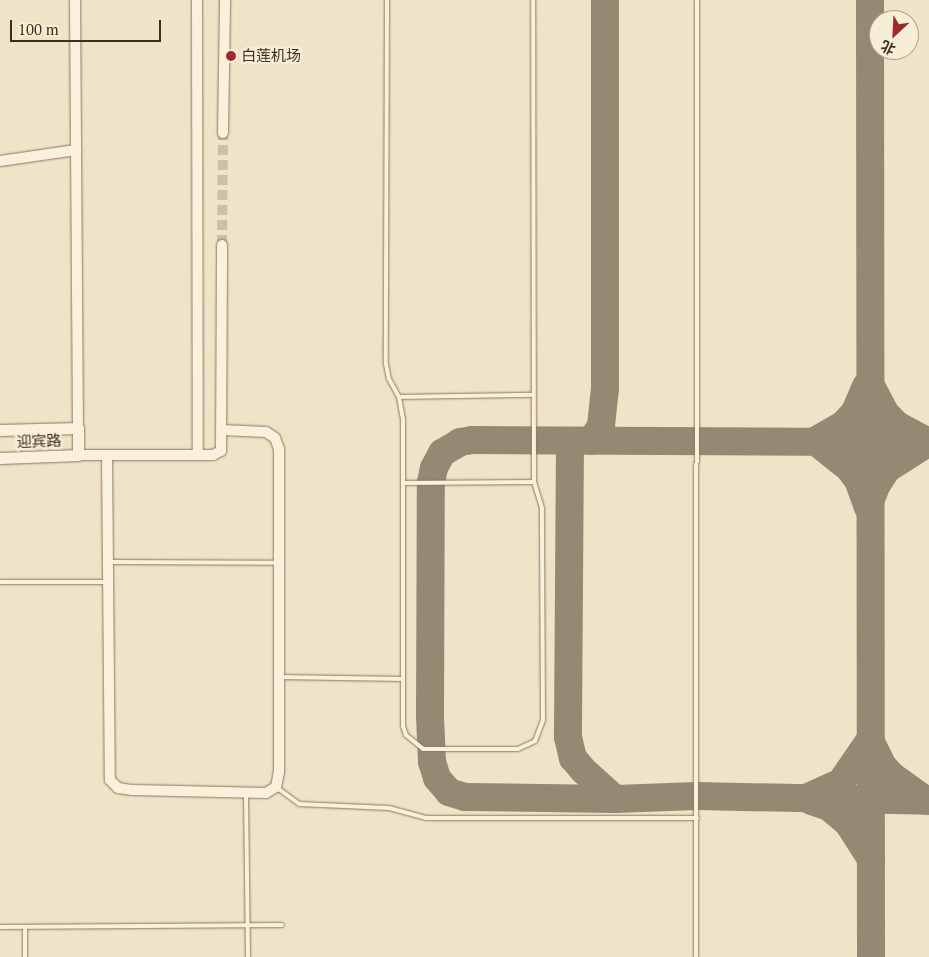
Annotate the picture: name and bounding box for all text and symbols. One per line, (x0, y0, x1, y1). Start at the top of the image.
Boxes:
scale bar (12, 10, 164, 42)
north arrow (869, 10, 919, 60)
text: 100 m (18, 19, 59, 39)
text: 北 (878, 37, 898, 60)
place label: 白莲机场 (241, 47, 301, 65)
marker: 白莲机场 (225, 50, 237, 62)
street label: 迎宾路 (16, 431, 62, 451)

